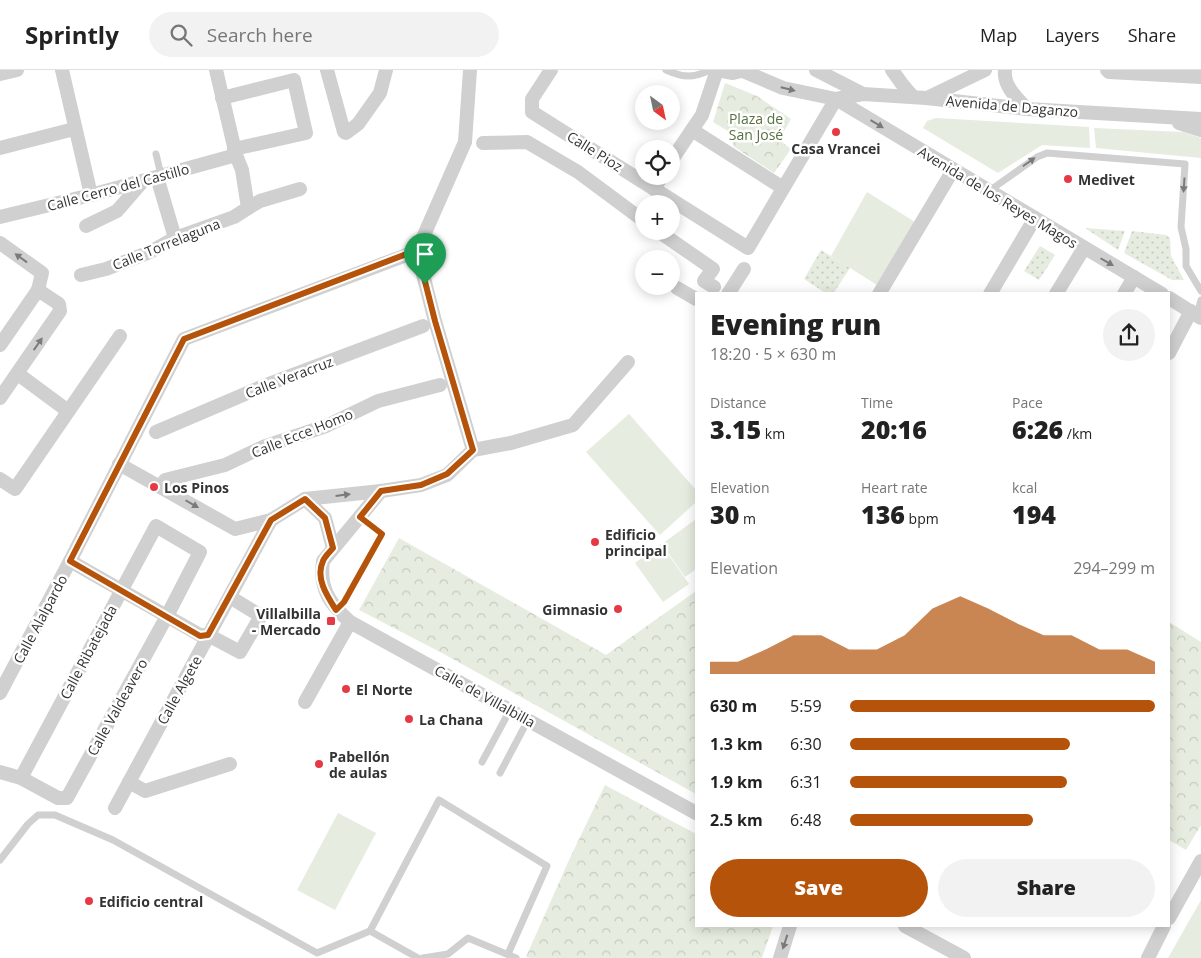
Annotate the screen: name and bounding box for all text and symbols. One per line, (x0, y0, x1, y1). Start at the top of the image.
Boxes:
search box (149, 12, 499, 57)
text: Sprintly (25, 18, 119, 51)
icon: search (167, 21, 195, 49)
text: Search here (207, 22, 313, 48)
text: Map (980, 23, 1017, 47)
text: Layers (1045, 23, 1100, 47)
text: Share (1128, 23, 1176, 47)
north arrow (635, 85, 680, 130)
map controls (635, 85, 680, 295)
one-way arrow (781, 85, 796, 93)
street label: Avenida de Daganzo (945, 91, 1079, 121)
park label: Plaza de San José (729, 109, 783, 144)
one-way arrow (871, 120, 884, 129)
street label: Calle Pioz (564, 126, 627, 176)
marker: Casa Vrancei (830, 126, 842, 138)
place label: Casa Vrancei (791, 139, 881, 158)
button: locate (635, 140, 680, 185)
street label: Avenida de los Reyes Magos (915, 142, 1082, 252)
one-way arrow (1022, 157, 1036, 167)
street label: Calle Cerro del Castillo (45, 159, 191, 215)
place label: Medivet (1078, 170, 1135, 189)
marker: Medivet (1062, 173, 1074, 185)
one-way arrow (1180, 177, 1188, 193)
button: + (635, 195, 680, 240)
street label: Calle Torrelaguna (109, 214, 223, 274)
pin (404, 233, 446, 284)
icon: arrive (411, 240, 439, 268)
button: − (635, 250, 680, 295)
one-way arrow (14, 253, 28, 263)
one-way arrow (1100, 257, 1114, 266)
text: Evening run (710, 305, 881, 343)
button: share (1103, 309, 1155, 361)
one-way arrow (33, 337, 43, 351)
text: 18:20 · 5 × 630 m (710, 343, 836, 365)
street label: Calle Veracruz (242, 351, 336, 402)
text: Distance (710, 393, 766, 412)
text: Time (861, 393, 893, 412)
text: Pace (1012, 393, 1043, 412)
street label: Calle Ecce Homo (248, 404, 356, 462)
text: 3.15 (710, 412, 761, 446)
text: 20:16 (861, 412, 927, 446)
text: 6:26 (1012, 412, 1063, 446)
text: km (761, 424, 785, 443)
text: /km (1063, 424, 1092, 443)
place label: Los Pinos (164, 478, 229, 497)
text: Elevation (710, 478, 769, 497)
text: Heart rate (861, 478, 928, 497)
text: kcal (1012, 478, 1037, 497)
marker: Los Pinos (148, 481, 160, 493)
one-way arrow (336, 491, 352, 499)
text: 30 (710, 497, 739, 531)
text: 136 (861, 497, 905, 531)
text: 194 (1012, 497, 1056, 531)
one-way arrow (186, 500, 199, 509)
text: m (739, 509, 756, 528)
text: bpm (905, 509, 939, 528)
place label: Edificio principal (605, 525, 667, 560)
marker: Edificio principal (589, 536, 601, 548)
text: Elevation (710, 557, 778, 579)
text: 294–299 m (1073, 557, 1155, 579)
street label: Calle Alalpardo (9, 571, 71, 667)
place label: Gimnasio (542, 600, 608, 619)
street label: Calle Ribatejada (55, 602, 121, 702)
marker: Gimnasio (612, 603, 624, 615)
place label: Villalbilla - Mercado (252, 604, 321, 639)
marker: Villalbilla - Mercado (325, 615, 337, 627)
street label: Calle Algete (152, 652, 206, 728)
street label: Calle Valdeavero (83, 655, 151, 759)
street label: Calle de Villalbilla (431, 660, 539, 732)
place label: El Norte (356, 680, 413, 699)
marker: El Norte (340, 683, 352, 695)
text: 630 m (710, 695, 757, 717)
text: 5:59 (790, 695, 822, 717)
place label: La Chana (419, 710, 483, 729)
marker: La Chana (403, 713, 415, 725)
text: 1.3 km (710, 733, 763, 755)
text: 6:30 (790, 733, 822, 755)
place label: Pabellón de aulas (329, 747, 390, 782)
marker: Pabellón de aulas (313, 758, 325, 770)
text: 1.9 km (710, 771, 763, 793)
text: 6:31 (790, 771, 822, 793)
text: 2.5 km (710, 809, 763, 831)
text: 6:48 (790, 809, 822, 831)
button: Save (710, 859, 928, 917)
button: Share (938, 859, 1155, 917)
place label: Edificio central (99, 892, 203, 911)
marker: Edificio central (83, 895, 95, 907)
one-way arrow (781, 935, 789, 950)

